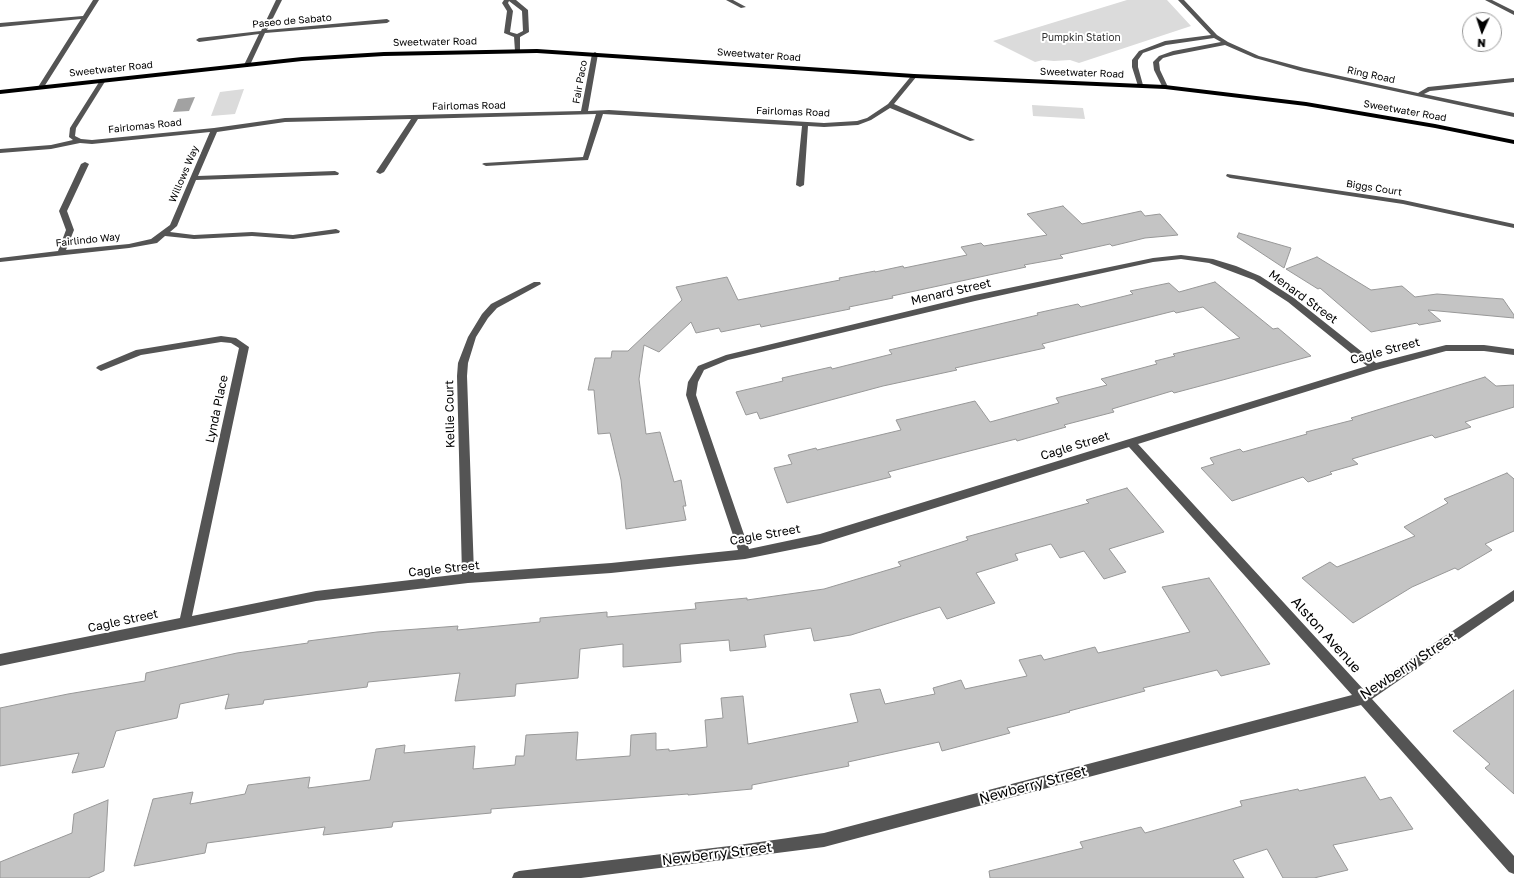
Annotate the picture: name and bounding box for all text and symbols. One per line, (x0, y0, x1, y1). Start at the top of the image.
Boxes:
street label: Paseo de Sabato (252, 12, 332, 30)
north arrow (1462, 12, 1502, 52)
park label: Pumpkin Station (1041, 32, 1121, 44)
street label: Sweetwater Road (393, 35, 477, 49)
text: N (1477, 37, 1486, 50)
street label: Sweetwater Road (717, 46, 801, 64)
street label: Sweetwater Road (69, 59, 153, 79)
street label: Fair Paco (570, 59, 590, 105)
street label: Ring Road (1346, 64, 1396, 86)
street label: Sweetwater Road (1040, 66, 1124, 80)
street label: Sweetwater Road (1363, 98, 1447, 124)
street label: Fairlomas Road (432, 99, 506, 113)
street label: Fairlomas Road (756, 105, 830, 119)
street label: Fairlomas Road (108, 116, 182, 136)
street label: Willows Way (167, 144, 201, 204)
street label: Biggs Court (1345, 178, 1403, 198)
street label: Fairlindo Way (55, 231, 121, 249)
street label: Menard Street (1266, 267, 1340, 327)
street label: Menard Street (909, 276, 993, 308)
street label: Cagle Street (1349, 335, 1421, 367)
street label: Lynda Place (203, 374, 231, 444)
street label: Kellie Court (442, 380, 458, 448)
street label: Cagle Street (1039, 429, 1111, 463)
street label: Cagle Street (729, 522, 801, 548)
street label: Cagle Street (408, 558, 480, 580)
street label: Alston Avenue (1287, 594, 1365, 676)
street label: Cagle Street (87, 607, 159, 635)
street label: Newberry Street (1357, 629, 1459, 703)
street label: Newberry Street (977, 763, 1089, 807)
street label: Newberry Street (661, 839, 773, 869)

